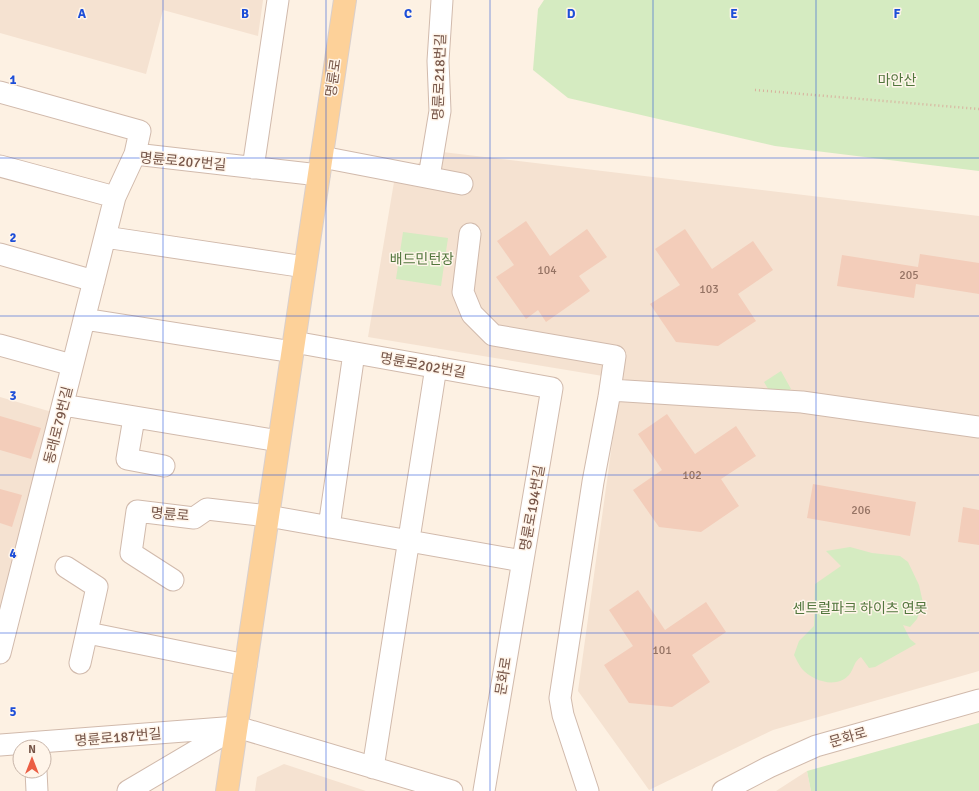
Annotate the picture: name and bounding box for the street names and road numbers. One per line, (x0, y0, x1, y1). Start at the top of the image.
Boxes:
street label: 명륜로218번길 (429, 33, 450, 121)
street label: 명륜로 (322, 58, 345, 98)
street label: 명륜로207번길 (139, 149, 227, 174)
street label: 명륜로202번길 (379, 350, 467, 381)
street label: 동래로79번길 (41, 384, 76, 466)
street label: 명륜로194번길 (517, 464, 548, 552)
street label: 명륜로 (150, 504, 190, 525)
street label: 문화로 (492, 656, 515, 696)
street label: 문화로 (827, 724, 869, 751)
street label: 명륜로187번길 (74, 725, 162, 750)

